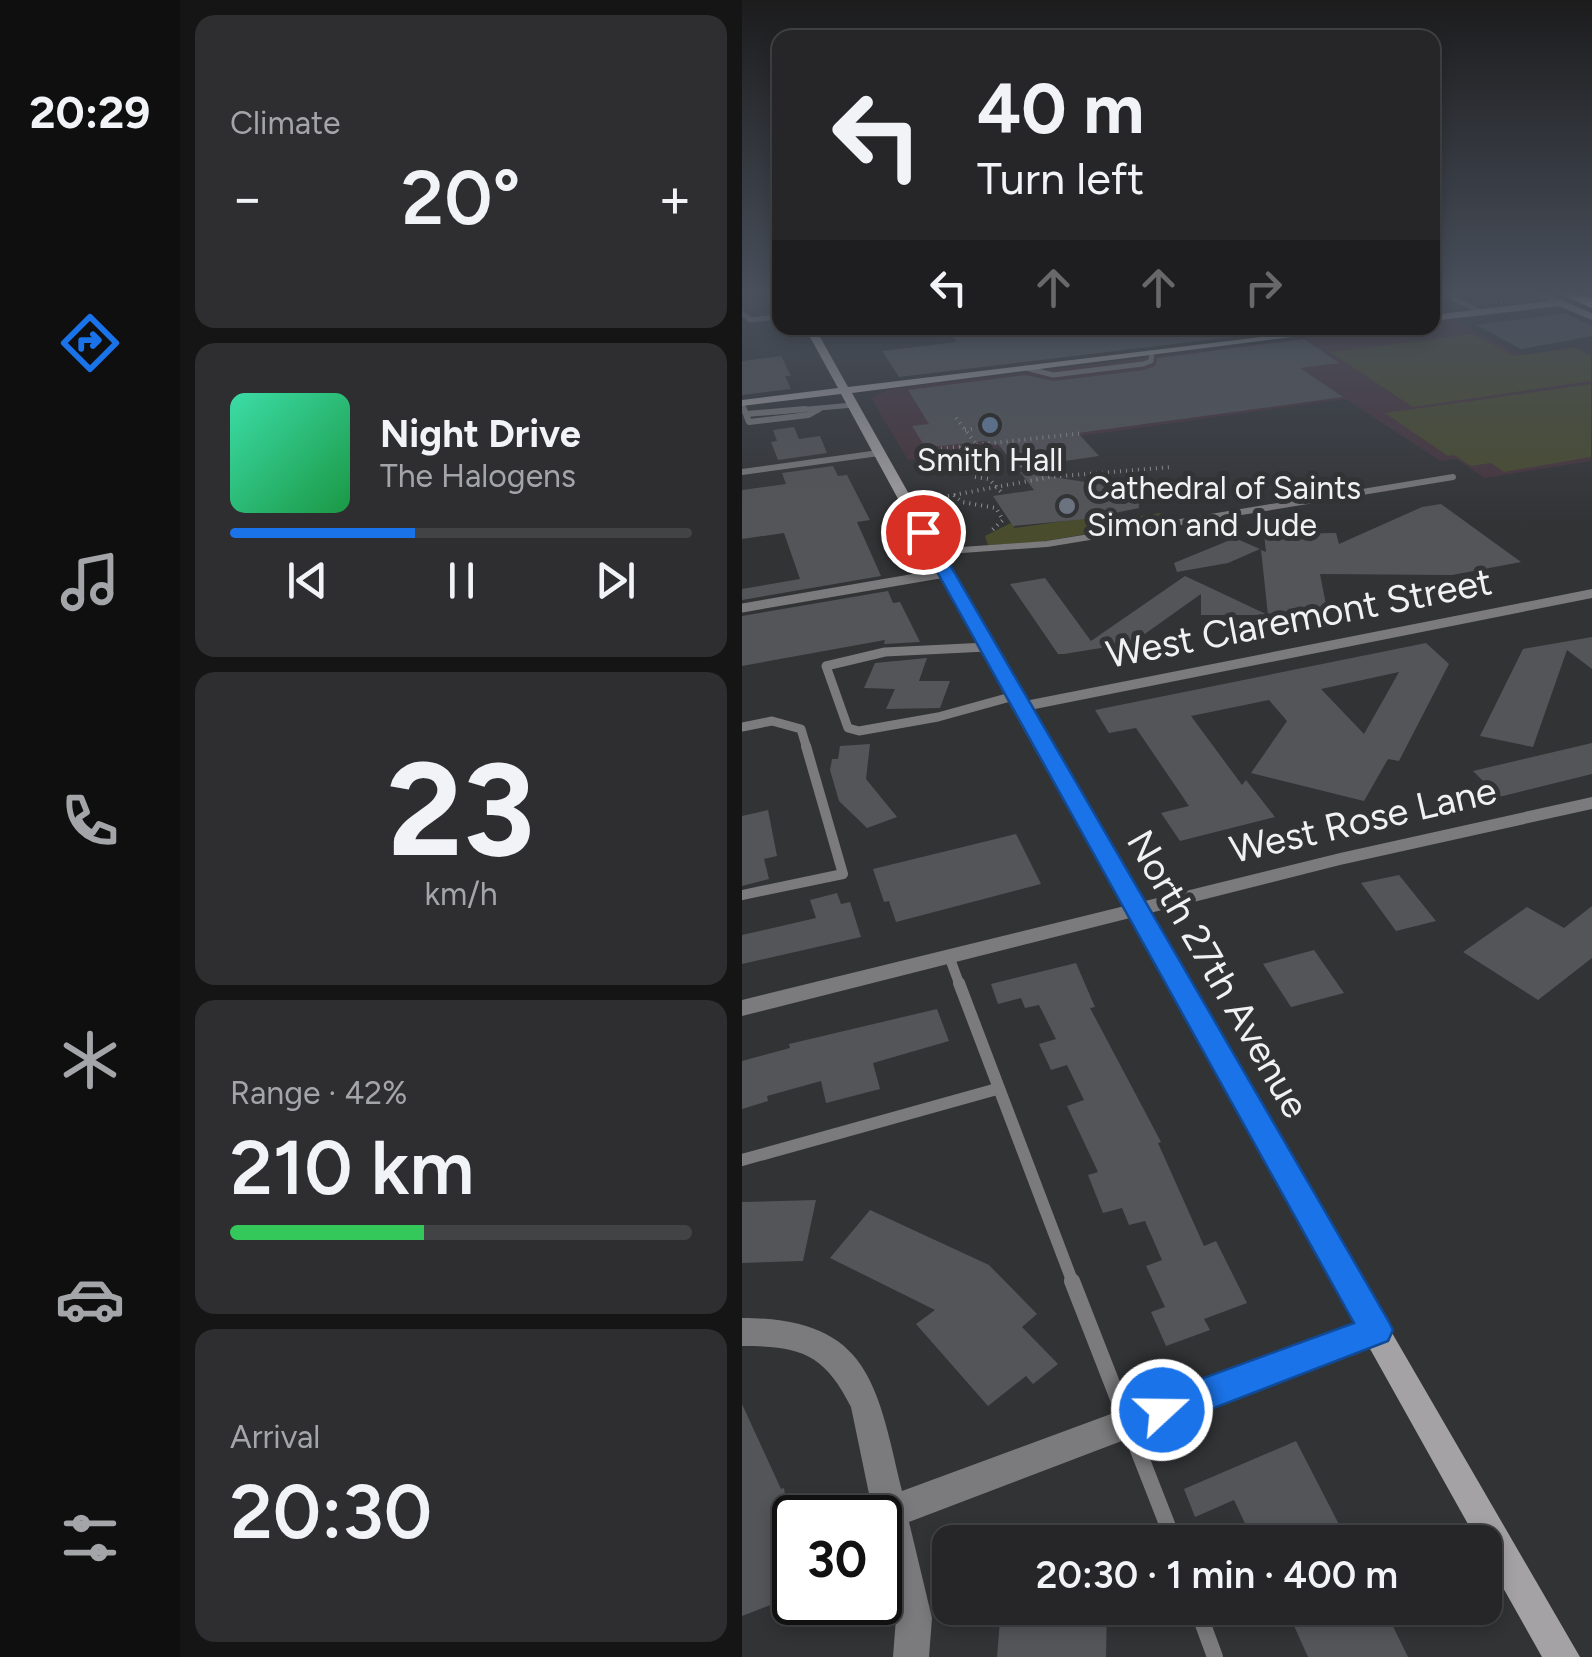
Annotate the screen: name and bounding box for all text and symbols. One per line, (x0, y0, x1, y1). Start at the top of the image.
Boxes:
text: 40 m (977, 66, 1144, 151)
icon: left (812, 70, 942, 200)
text: 20:29 (30, 85, 150, 139)
text: Climate (230, 104, 341, 142)
text: Turn left (977, 151, 1144, 205)
text: 20° (401, 153, 521, 243)
text: − (230, 165, 264, 231)
text: + (658, 165, 692, 231)
icon: left (921, 260, 976, 315)
icon: ahead (1026, 260, 1081, 315)
icon: ahead (1131, 260, 1186, 315)
icon: right (1236, 260, 1291, 315)
icon: directions (55, 308, 125, 378)
text: Night Drive (380, 411, 581, 457)
marker: Smith Hall (979, 414, 1001, 436)
place label: Smith Hall (917, 441, 1063, 479)
text: The Halogens (380, 457, 576, 495)
place label: Cathedral of Saints Simon and Jude (1087, 469, 1361, 544)
pin (881, 490, 966, 575)
marker: Cathedral of Saints Simon and Jude (1056, 495, 1078, 517)
icon: arrive (896, 505, 951, 560)
icon: music (55, 547, 125, 617)
icon: previous (280, 553, 335, 608)
icon: pause (434, 553, 489, 608)
icon: next (588, 553, 643, 608)
street label: West Claremont Street (1102, 558, 1496, 678)
text: 23 (387, 732, 535, 888)
street label: West Rose Lane (1225, 767, 1501, 873)
icon: phone (55, 786, 125, 856)
street label: North 27th Avenue (1117, 822, 1319, 1126)
text: km/h (424, 875, 498, 913)
icon: climate (55, 1025, 125, 1095)
text: Range · 42% (230, 1074, 407, 1112)
text: 210 km (230, 1123, 474, 1213)
icon: car (55, 1264, 125, 1334)
position arrow (1110, 1358, 1214, 1462)
text: Arrival (230, 1418, 320, 1456)
text: 20:30 (230, 1467, 432, 1557)
speed limit sign: 30 (772, 1495, 902, 1625)
icon: filters (55, 1503, 125, 1573)
text: 20:30 · 1 min · 400 m (1036, 1552, 1398, 1598)

